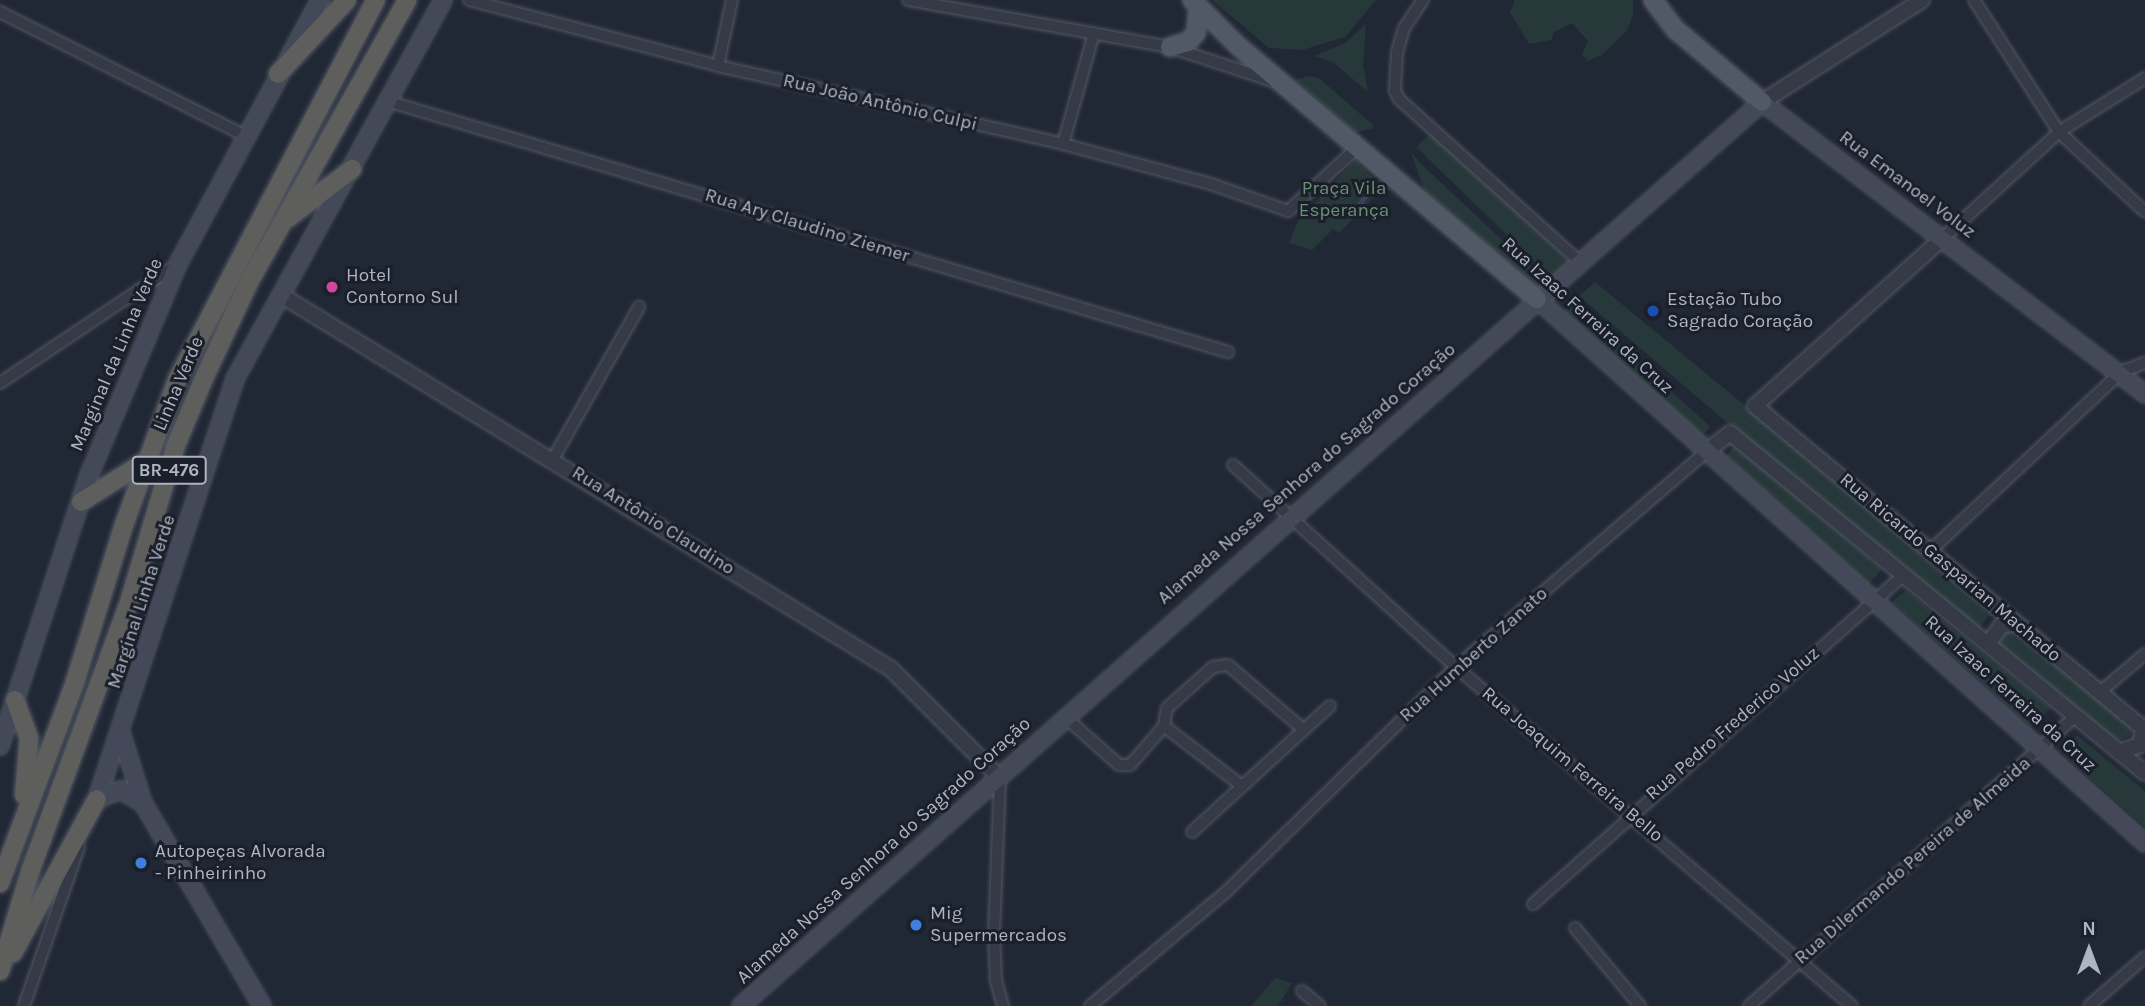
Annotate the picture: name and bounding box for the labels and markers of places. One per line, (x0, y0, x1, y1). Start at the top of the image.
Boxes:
place label: Hotel Contorno Sul (346, 265, 459, 309)
marker: Hotel Contorno Sul (324, 279, 340, 295)
place label: Estação Tubo Sagrado Coração (1667, 289, 1813, 333)
marker: Estação Tubo Sagrado Coração (1645, 303, 1661, 319)
place label: Autopeças Alvorada - Pinheirinho (155, 841, 326, 885)
marker: Autopeças Alvorada - Pinheirinho (133, 855, 149, 871)
place label: Mig Supermercados (930, 903, 1067, 947)
marker: Mig Supermercados (908, 917, 924, 933)

